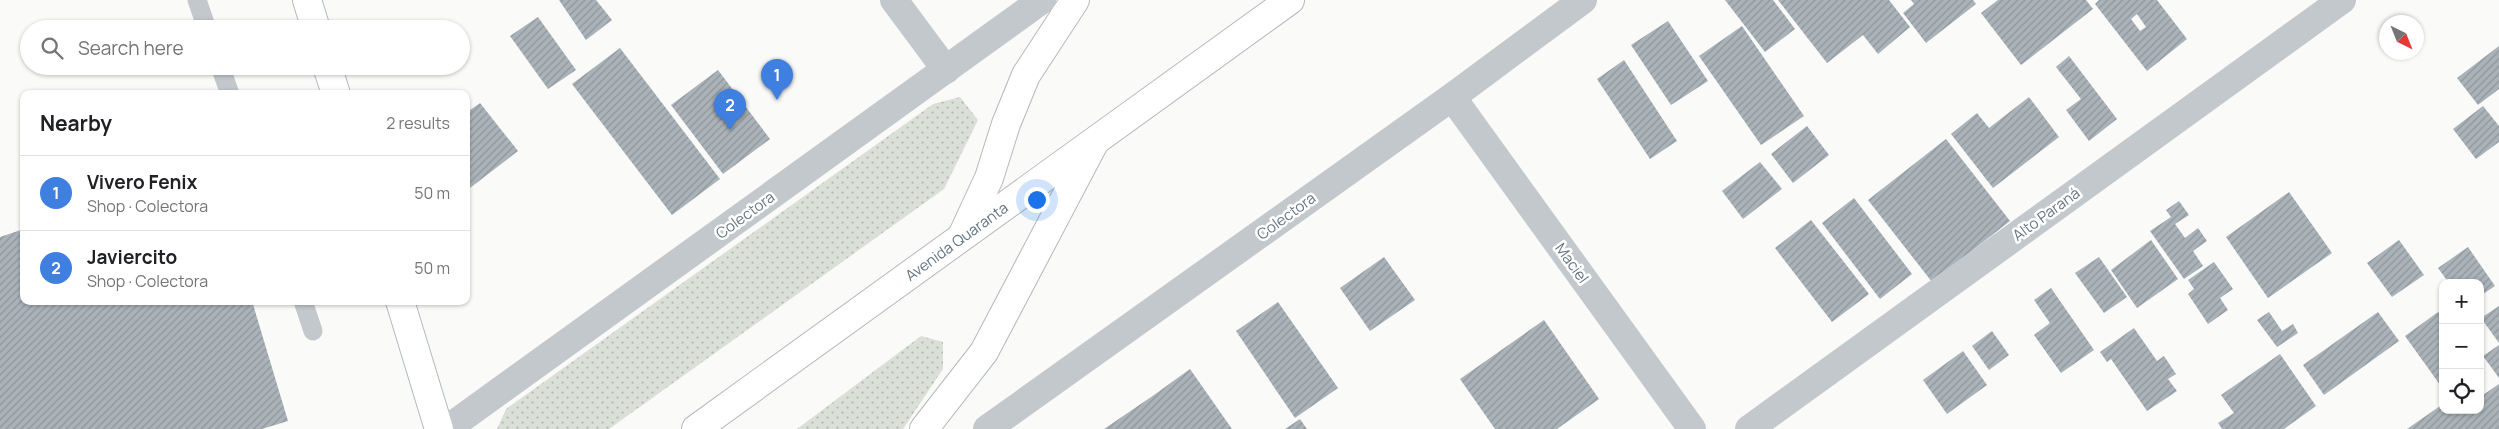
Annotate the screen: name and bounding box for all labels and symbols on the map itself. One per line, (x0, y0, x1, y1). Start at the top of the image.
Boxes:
north arrow (2379, 15, 2424, 60)
pin: 1 (761, 59, 793, 100)
pin: 2 (714, 89, 746, 130)
street label: Alto Paraná (2008, 182, 2084, 246)
street label: Colectora (711, 186, 779, 244)
your location (1024, 187, 1050, 213)
street label: Colectora (1252, 187, 1320, 245)
street label: Avenida Quaranta (901, 197, 1012, 285)
street label: Maciel (1550, 239, 1594, 287)

